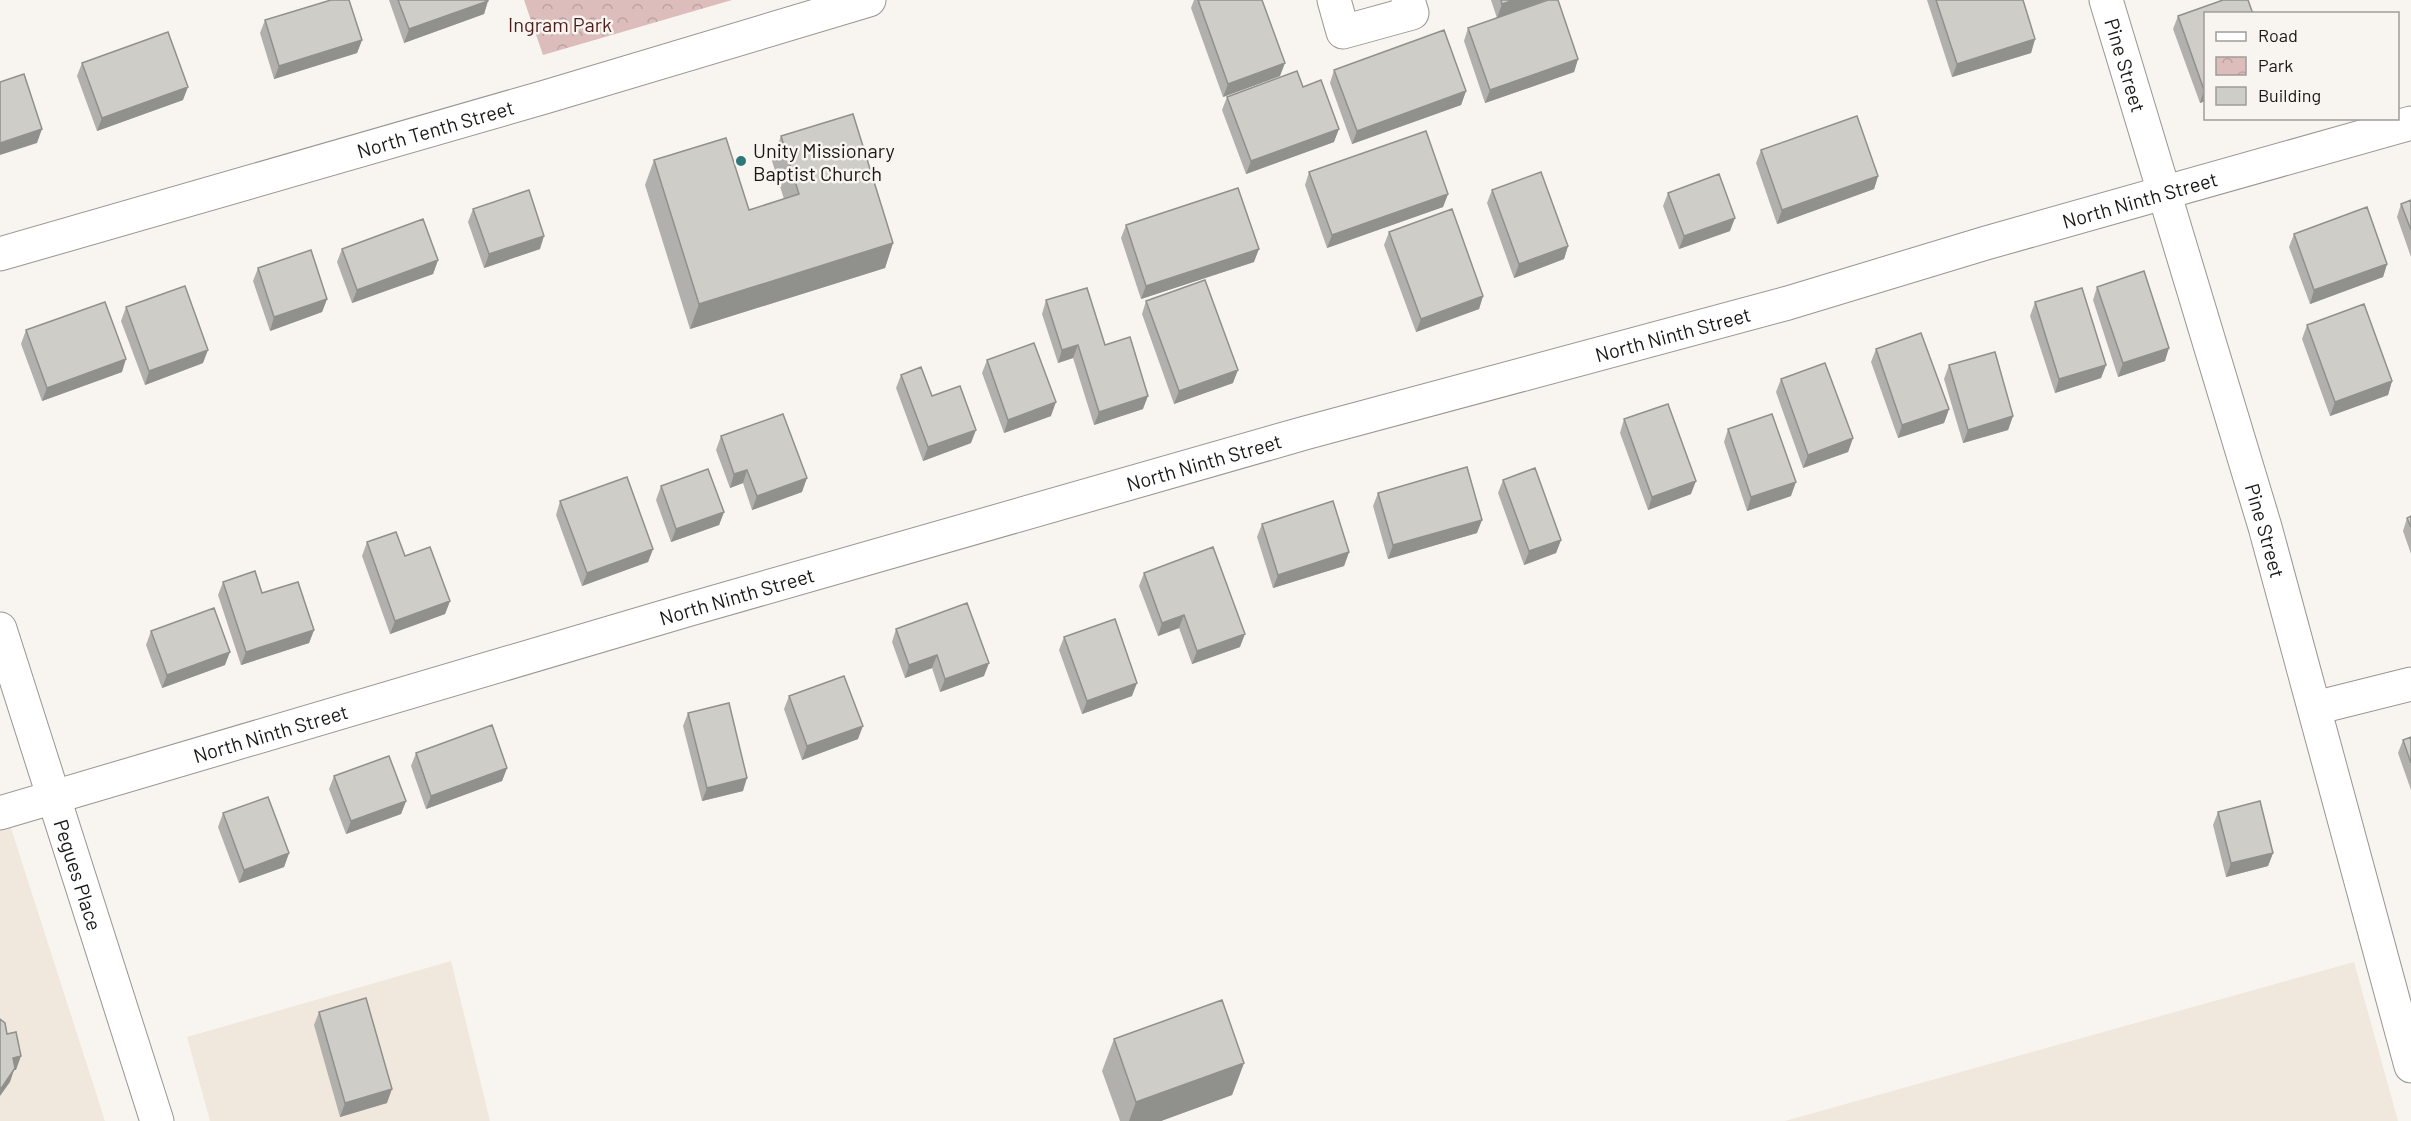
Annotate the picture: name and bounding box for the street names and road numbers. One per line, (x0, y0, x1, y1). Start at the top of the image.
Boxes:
street label: Pine Street (2100, 15, 2151, 115)
street label: North Tenth Street (354, 95, 517, 163)
street label: North Ninth Street (2059, 166, 2220, 233)
street label: North Ninth Street (1592, 302, 1753, 366)
street label: North Ninth Street (1124, 428, 1284, 496)
street label: Pine Street (2241, 481, 2290, 580)
street label: North Ninth Street (656, 562, 817, 630)
street label: North Ninth Street (190, 699, 351, 767)
street label: Pegues Place (49, 816, 107, 933)

